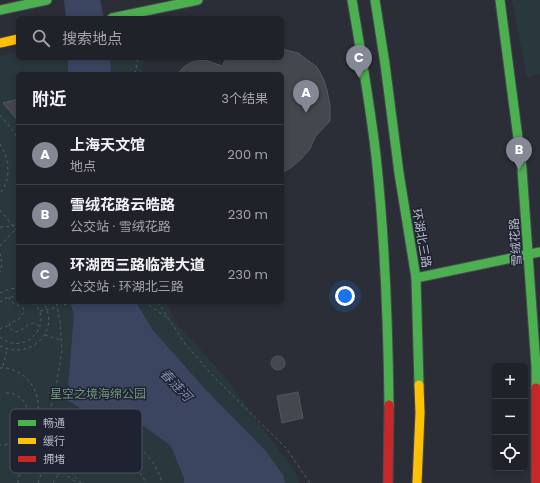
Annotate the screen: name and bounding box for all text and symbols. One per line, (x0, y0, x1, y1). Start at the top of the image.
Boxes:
search box (16, 16, 284, 60)
icon: search (30, 27, 52, 49)
text: 搜索地点 (62, 28, 122, 49)
pin: C (346, 45, 372, 78)
pin: A (293, 80, 319, 113)
text: 附近 (32, 87, 66, 111)
text: 3个结果 (221, 89, 268, 108)
text: 上海天文馆 (70, 134, 145, 155)
pin: B (506, 137, 532, 170)
text: A (40, 145, 50, 164)
text: 200 m (227, 145, 268, 164)
text: 地点 (70, 157, 96, 176)
text: 雪绒花路云皓路 (70, 194, 175, 215)
text: B (41, 205, 49, 224)
text: 230 m (228, 205, 268, 224)
street label: 环湖北三路 (408, 207, 436, 269)
text: 公交站 · 雪绒花路 (70, 217, 171, 236)
street label: 雪绒花路 (505, 217, 525, 267)
text: 环湖西三路临港大道 (70, 254, 205, 275)
text: C (40, 265, 50, 284)
text: 230 m (228, 265, 268, 284)
text: 公交站 · 环湖北三路 (70, 277, 184, 296)
your location (335, 286, 355, 306)
map controls (492, 363, 528, 471)
button: + (492, 363, 528, 399)
water label: 春涟河 (156, 364, 198, 408)
park label: 星空之境海绵公园 (50, 385, 146, 402)
button: − (492, 399, 528, 435)
legend (10, 409, 142, 473)
text: 畅通 (43, 415, 65, 431)
text: 缓行 (43, 433, 65, 449)
button: locate (492, 435, 528, 471)
text: 拥堵 (43, 451, 65, 467)

